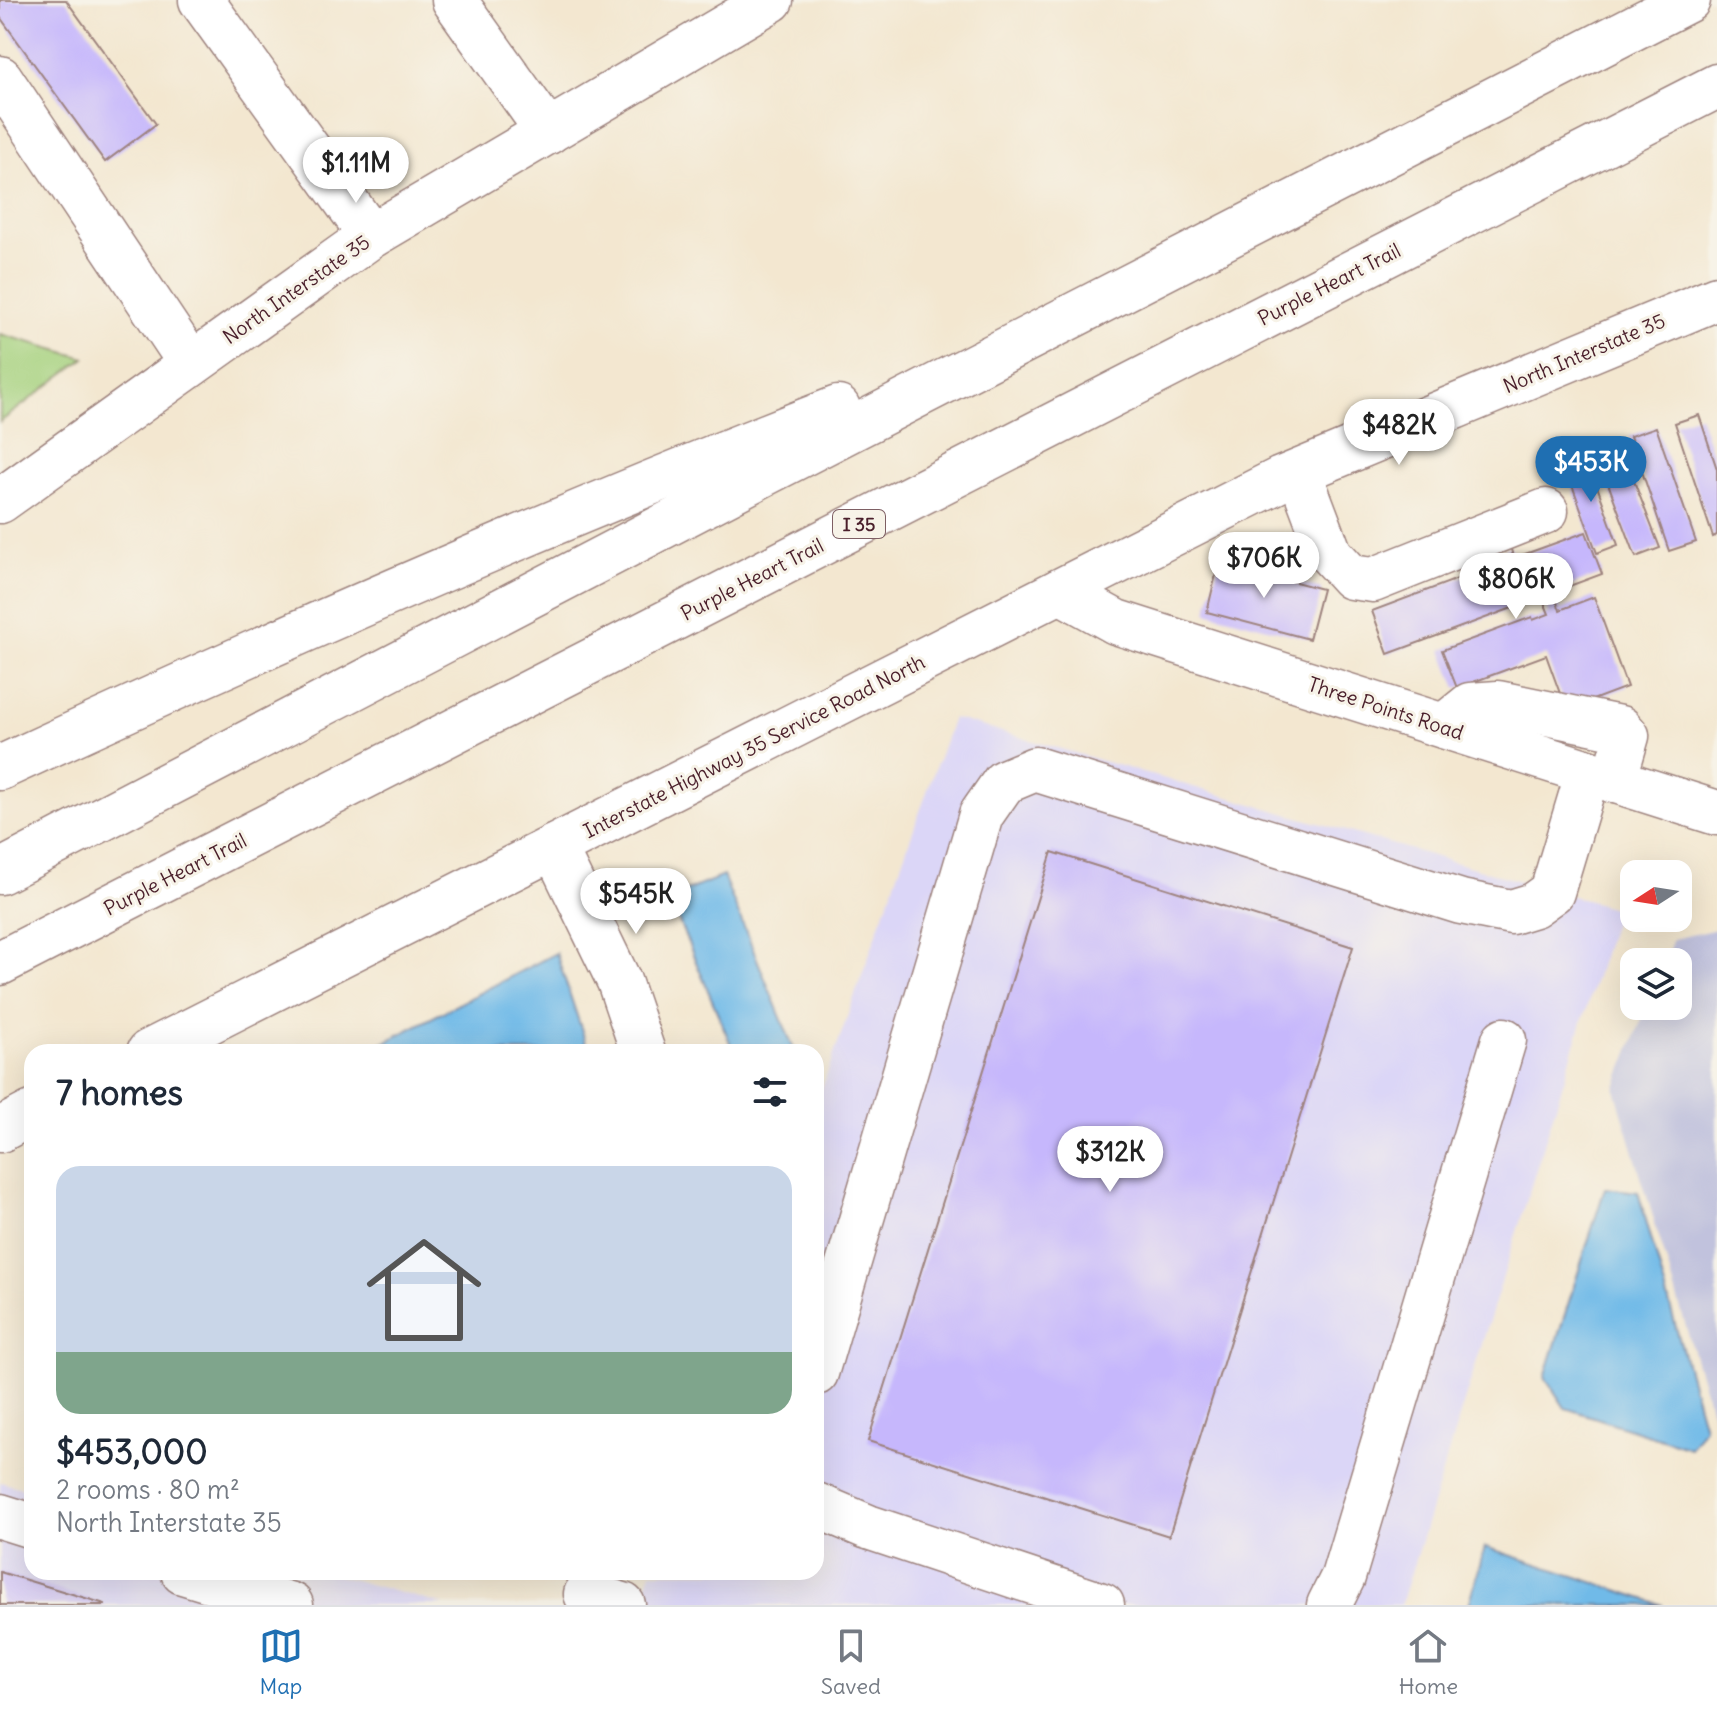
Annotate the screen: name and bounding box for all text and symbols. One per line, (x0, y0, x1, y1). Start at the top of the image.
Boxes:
pin: $1.11M (291, 137, 421, 205)
text: $1.11M (321, 146, 391, 179)
street label: North Interstate 35 (218, 229, 374, 349)
street label: Purple Heart Trail (1253, 237, 1405, 331)
street label: North Interstate 35 (1499, 308, 1669, 398)
pin: $482K (1343, 399, 1455, 467)
text: $482K (1362, 408, 1436, 441)
pin: $453K (1535, 436, 1647, 504)
text: $453K (1553, 445, 1629, 478)
road number: I 35 (833, 510, 885, 538)
street label: Purple Heart Trail (676, 532, 828, 626)
pin: $706K (1208, 532, 1320, 600)
text: $706K (1226, 541, 1302, 574)
pin: $806K (1460, 553, 1572, 621)
text: $806K (1477, 562, 1555, 595)
street label: Interstate Highway 35 Service Road North (579, 649, 929, 843)
street label: Three Points Road (1305, 671, 1467, 745)
street label: Purple Heart Trail (99, 827, 251, 921)
north arrow (1620, 860, 1692, 932)
map controls (1620, 860, 1692, 1020)
pin: $545K (580, 868, 692, 936)
text: $545K (598, 877, 674, 910)
button: layers (1620, 948, 1692, 1020)
icon: filters (748, 1070, 792, 1114)
text: 7 homes (56, 1071, 183, 1114)
pin: $312K (1054, 1126, 1166, 1194)
text: $312K (1075, 1135, 1145, 1168)
icon: home (352, 1218, 496, 1362)
text: $453,000 (56, 1430, 208, 1473)
text: 2 rooms · 80 m² (56, 1473, 240, 1506)
text: North Interstate 35 (56, 1506, 282, 1539)
tab: Map (259, 1624, 303, 1700)
tab: Saved (821, 1624, 881, 1700)
tab: Home (1399, 1624, 1458, 1700)

